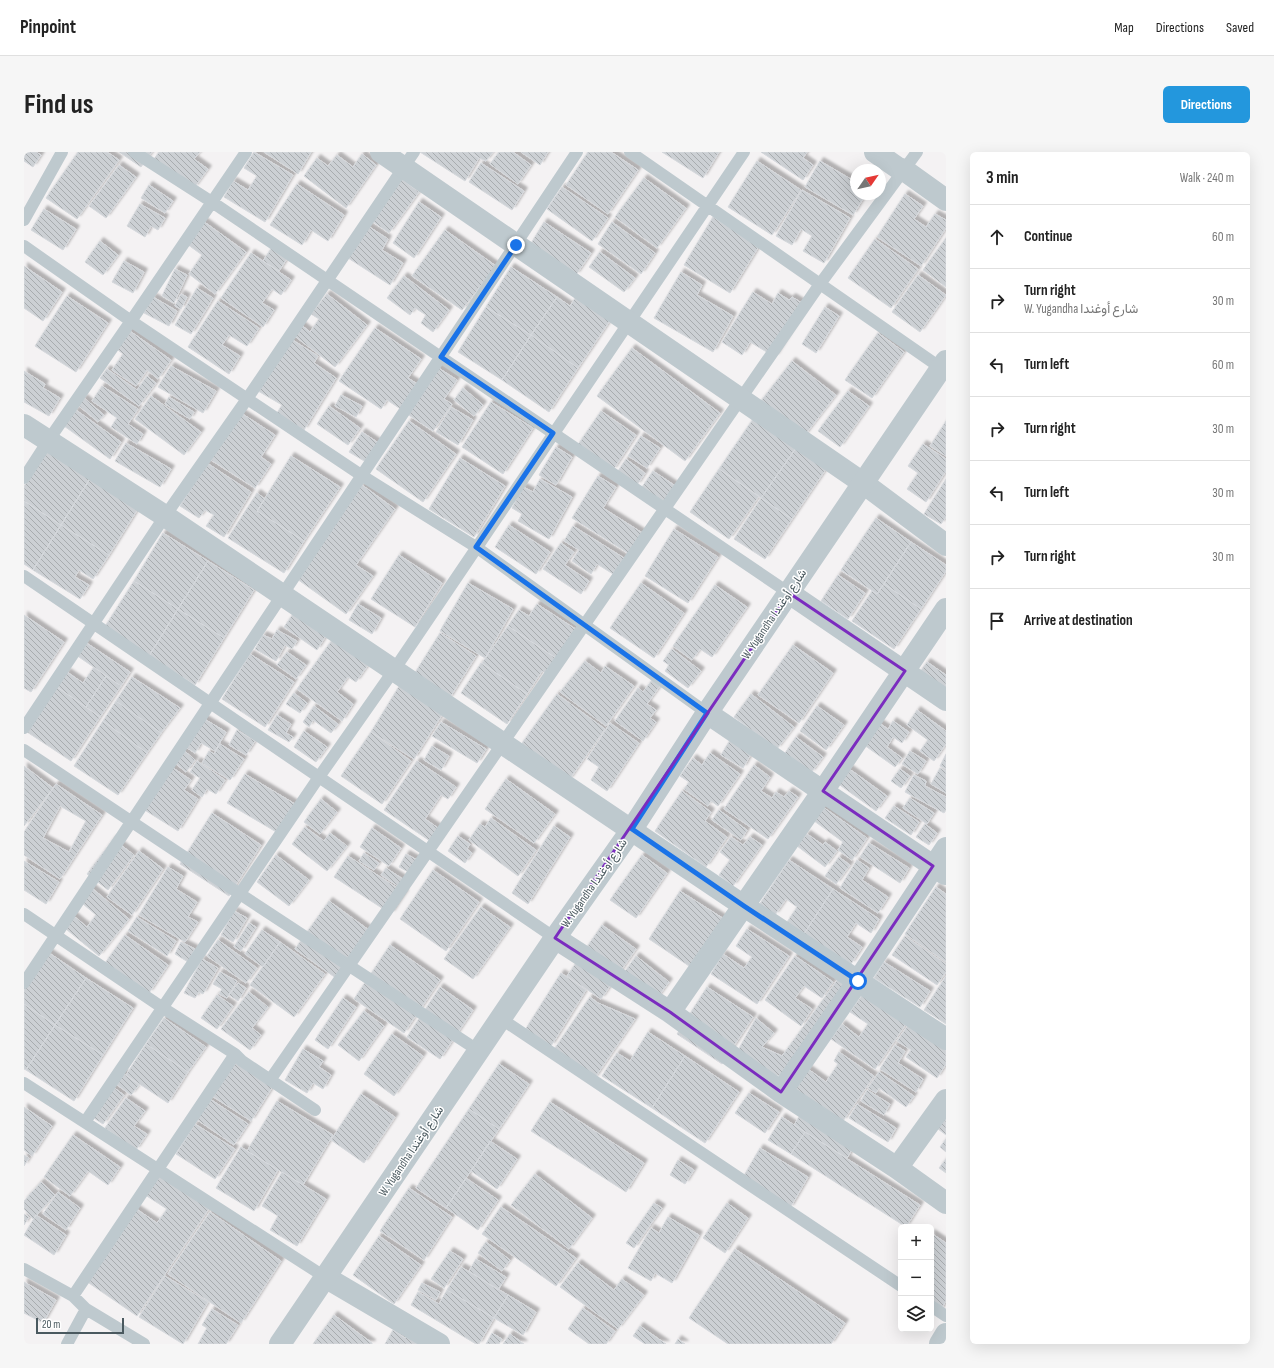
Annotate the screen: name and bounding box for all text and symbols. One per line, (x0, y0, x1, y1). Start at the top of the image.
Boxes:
text: Pinpoint (20, 16, 76, 39)
text: Map (1114, 19, 1134, 36)
text: Directions (1156, 19, 1204, 36)
text: Saved (1226, 19, 1254, 36)
button: Directions (1163, 86, 1250, 123)
text: Find us (24, 88, 93, 121)
north arrow (850, 164, 886, 200)
text: 3 min (986, 168, 1019, 188)
text: Walk · 240 m (1180, 170, 1234, 186)
icon: ahead (986, 226, 1008, 248)
text: Continue (1024, 227, 1073, 246)
text: 60 m (1212, 229, 1234, 245)
route end (507, 236, 525, 254)
text: Turn right (1024, 281, 1076, 300)
icon: right (986, 290, 1008, 312)
text: 30 m (1212, 293, 1234, 309)
text: W. Yugandha شارع أوغندا (1024, 301, 1138, 317)
icon: left (986, 354, 1008, 376)
text: Turn left (1024, 355, 1069, 374)
text: 60 m (1212, 357, 1234, 373)
icon: right (986, 418, 1008, 440)
text: Turn right (1024, 419, 1076, 438)
text: 30 m (1212, 421, 1234, 437)
icon: left (986, 482, 1008, 504)
text: Turn left (1024, 483, 1069, 502)
text: 30 m (1212, 485, 1234, 501)
icon: right (986, 546, 1008, 568)
text: Turn right (1024, 547, 1076, 566)
text: 30 m (1212, 549, 1234, 565)
street label: W. Yugandha شارع أوغندا (739, 566, 811, 663)
icon: arrive (986, 610, 1008, 632)
text: Arrive at destination (1024, 611, 1133, 630)
street label: W. Yugandha شارع أوغندا (558, 836, 632, 931)
route start (849, 972, 867, 990)
street label: W. Yugandha شارع أوغندا (376, 1103, 448, 1200)
map controls (898, 1224, 934, 1332)
button: + (898, 1224, 934, 1260)
button: − (898, 1260, 934, 1296)
button: layers (898, 1296, 934, 1332)
scale bar (36, 1316, 124, 1335)
text: 20 m (42, 1318, 60, 1331)

